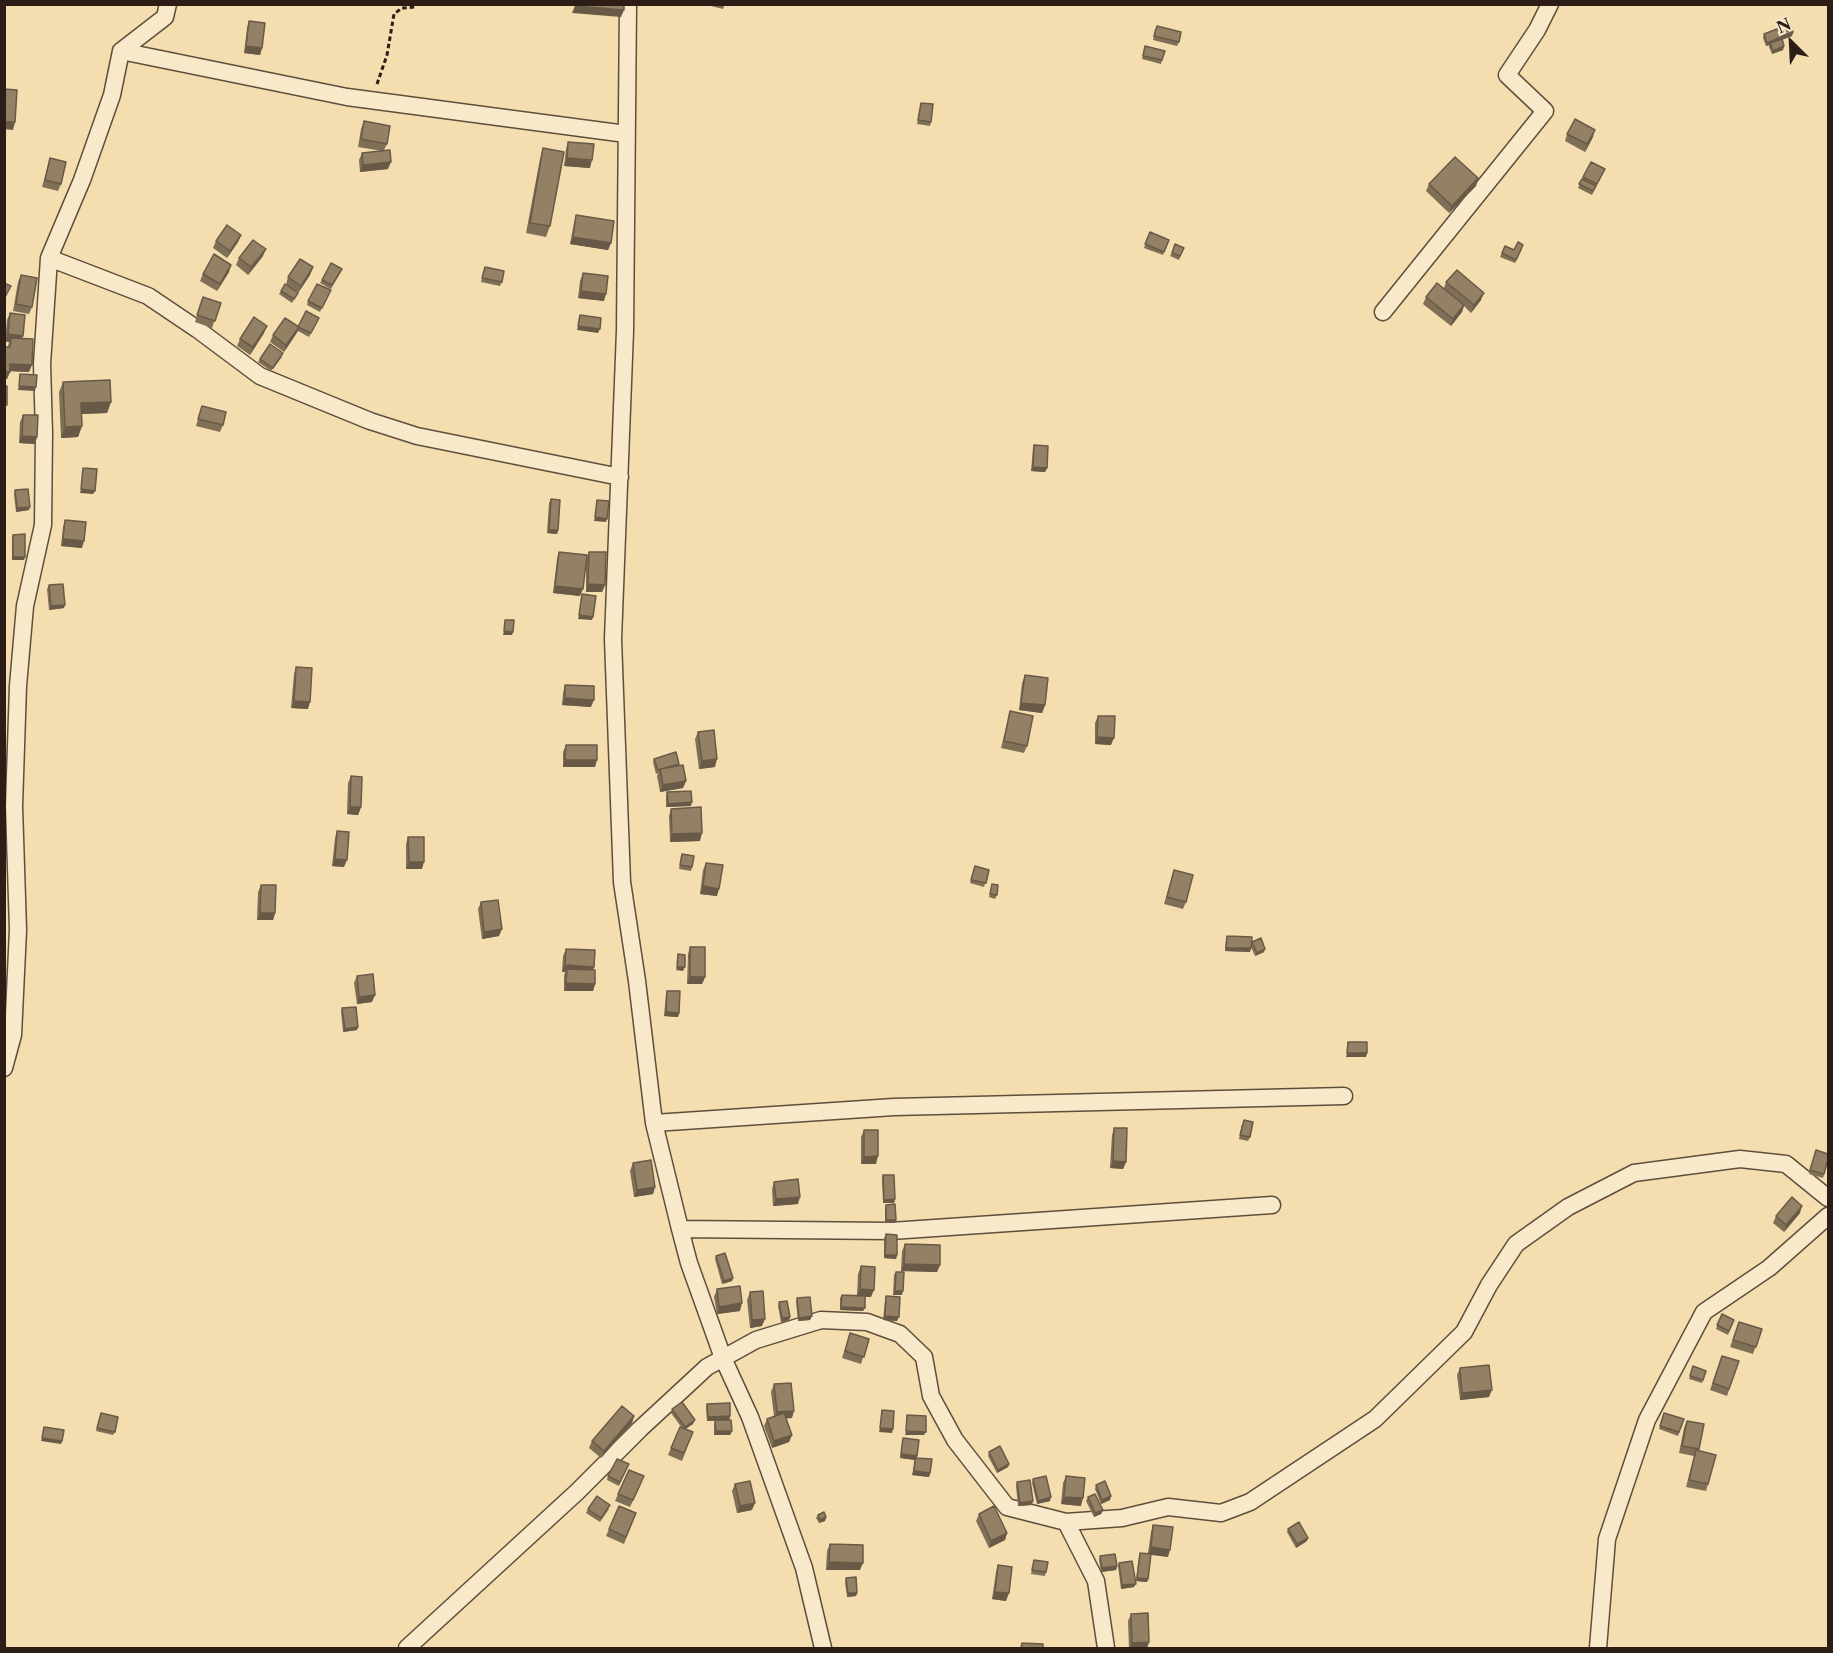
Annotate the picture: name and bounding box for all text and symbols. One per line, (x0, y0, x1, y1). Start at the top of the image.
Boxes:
north arrow (1761, 12, 1821, 72)
text: N (1773, 14, 1794, 38)

